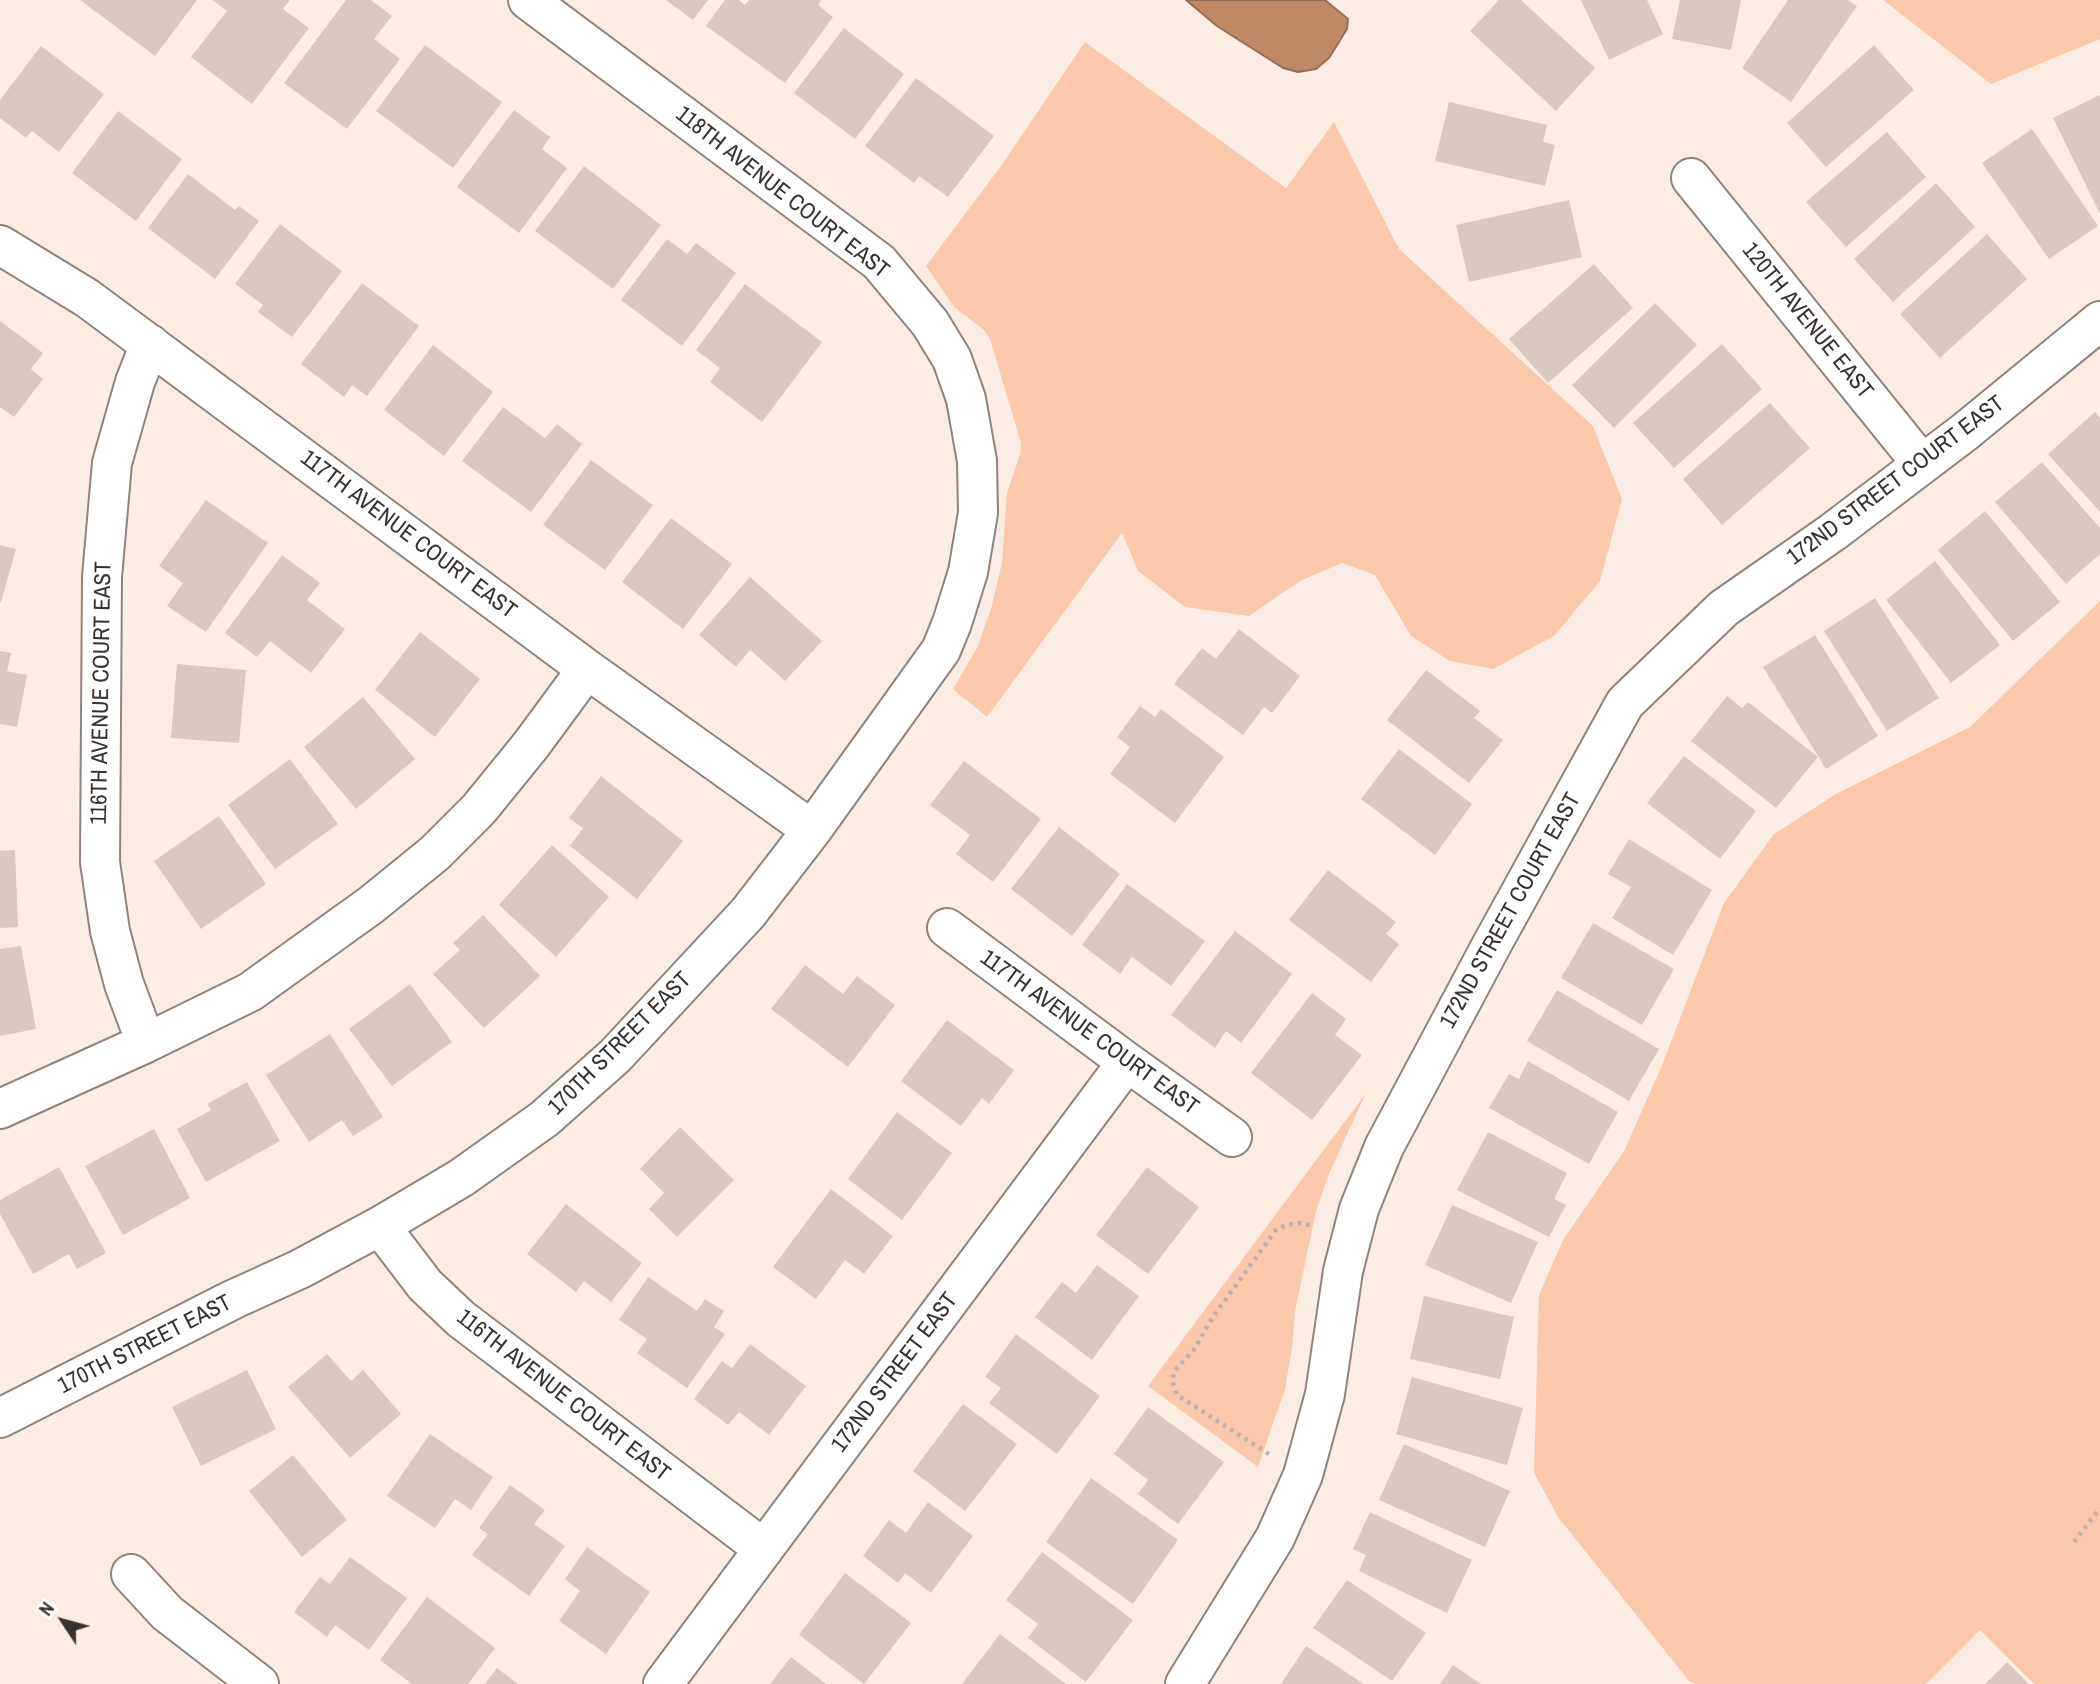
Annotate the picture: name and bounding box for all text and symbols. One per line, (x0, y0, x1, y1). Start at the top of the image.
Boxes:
street label: 118TH AVENUE COURT EAST (670, 101, 894, 285)
street label: 120TH AVENUE EAST (1736, 238, 1878, 404)
street label: 172ND STREET COURT EAST (1782, 390, 2010, 572)
street label: 117TH AVENUE COURT EAST (295, 445, 521, 625)
street label: 116TH AVENUE COURT EAST (86, 561, 118, 825)
street label: 172ND STREET COURT EAST (1435, 789, 1587, 1033)
street label: 117TH AVENUE COURT EAST (974, 945, 1204, 1121)
street label: 170TH STREET EAST (543, 967, 697, 1121)
street label: 172ND STREET EAST (826, 1288, 964, 1458)
street label: 170TH STREET EAST (54, 1289, 236, 1401)
street label: 116TH AVENUE COURT EAST (451, 1304, 675, 1488)
north arrow (28, 1586, 98, 1656)
text: N (32, 1596, 60, 1621)

